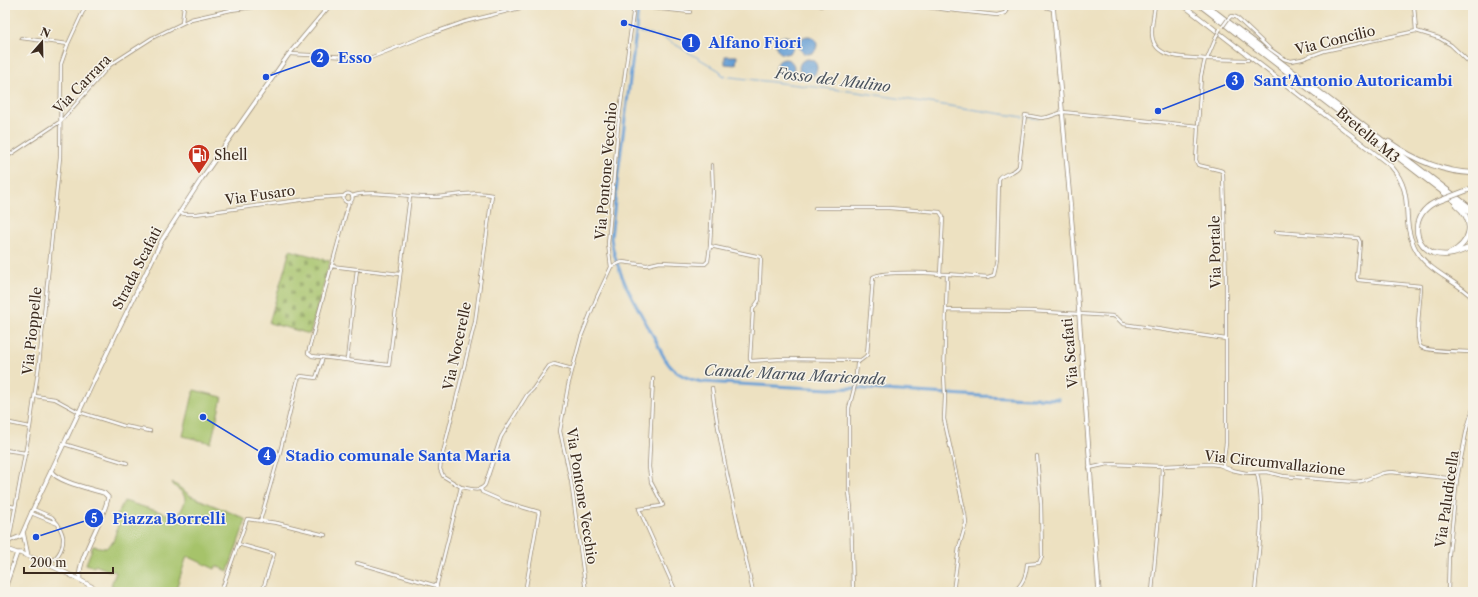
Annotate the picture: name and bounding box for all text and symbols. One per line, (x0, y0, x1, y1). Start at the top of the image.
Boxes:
street label: Via Concilio (1292, 21, 1377, 59)
north arrow (22, 22, 62, 62)
text: N (39, 24, 53, 41)
callout: Alfano Fiori (681, 29, 810, 56)
text: Alfano Fiori (707, 33, 802, 52)
text: 1 (688, 35, 694, 50)
callout: Esso (310, 45, 380, 72)
text: Esso (338, 48, 372, 67)
street label: Via Carrara (48, 50, 115, 118)
text: 2 (316, 50, 324, 65)
water label: Fosso del Mulino (773, 63, 892, 96)
callout: Sant'Antonio Autoricambi (1225, 68, 1461, 95)
text: Sant'Antonio Autoricambi (1253, 71, 1453, 90)
text: 3 (1232, 73, 1239, 88)
street label: Via Pontone Vecchio (591, 102, 621, 241)
street label: Bretella M3 (1333, 103, 1403, 167)
fuel station icon: Shell (186, 142, 212, 175)
place label: Shell (214, 146, 247, 164)
street label: Via Fusaro (223, 181, 296, 209)
street label: Via Portale (1205, 215, 1225, 290)
street label: Strada Scafati (108, 223, 166, 313)
street label: Via Pioppelle (18, 286, 46, 377)
street label: Via Nocerelle (439, 300, 475, 393)
street label: Via Scafati (1058, 317, 1082, 390)
water label: Canale Marna Mariconda (704, 360, 886, 389)
street label: Via Pontone Vecchio (562, 426, 602, 566)
callout: Stadio comunale Santa Maria (257, 443, 519, 470)
text: Stadio comunale Santa Maria (285, 446, 511, 465)
street label: Via Circumvallazione (1203, 447, 1347, 479)
text: 4 (263, 448, 271, 463)
street label: Via Paludicella (1431, 449, 1463, 550)
callout: Piazza Borrelli (84, 505, 234, 532)
text: Piazza Borrelli (112, 509, 226, 528)
text: 5 (91, 511, 98, 526)
scale bar (24, 549, 113, 575)
text: 200 m (30, 555, 67, 570)

